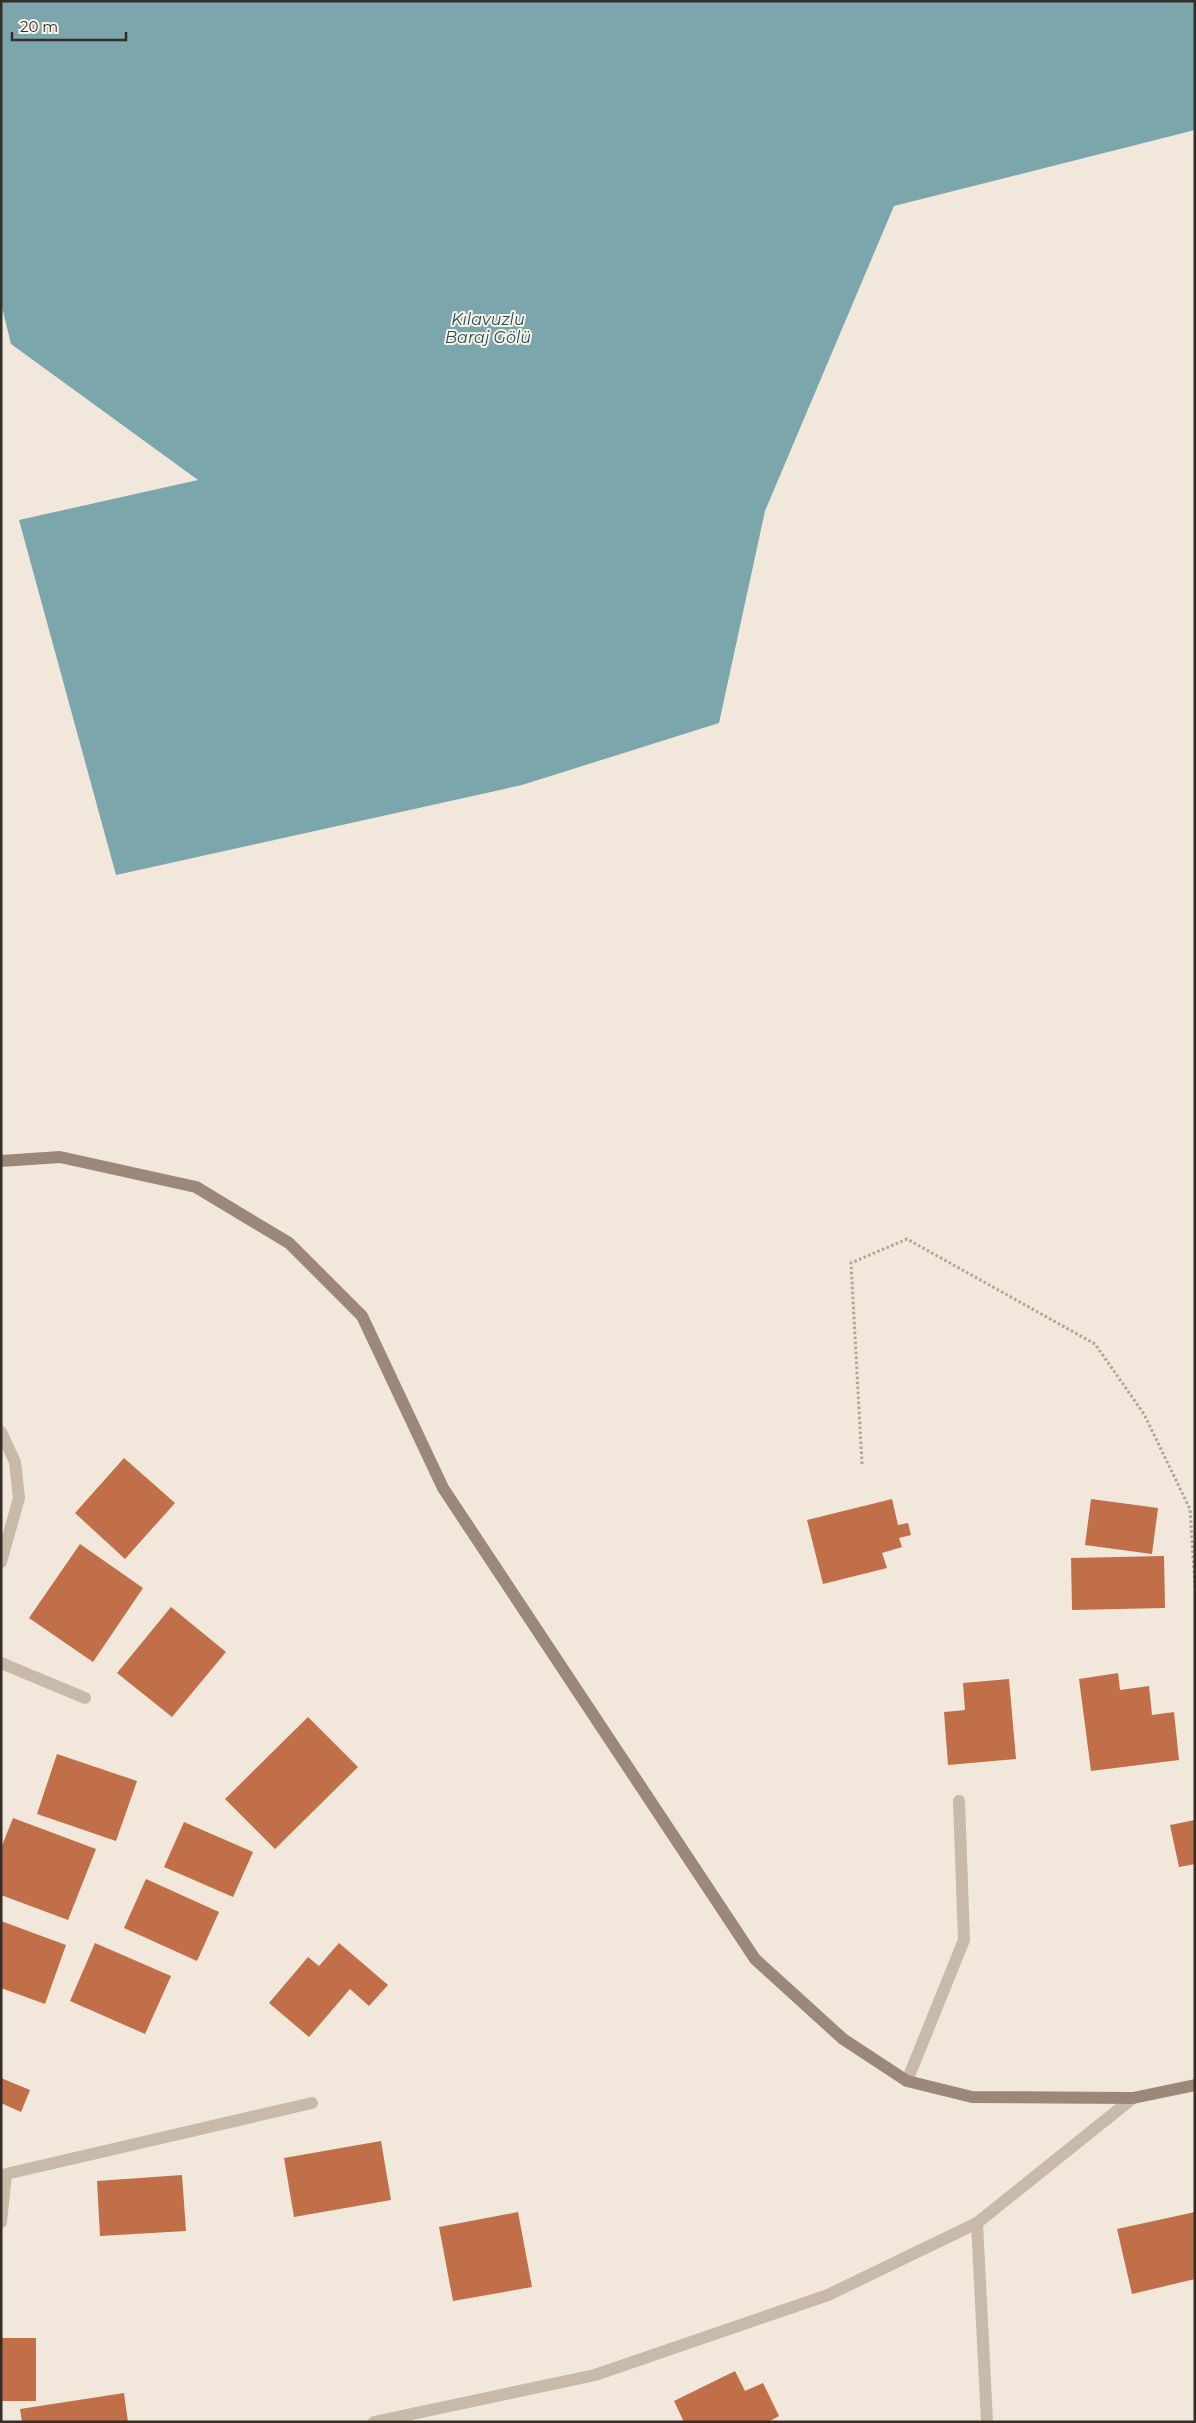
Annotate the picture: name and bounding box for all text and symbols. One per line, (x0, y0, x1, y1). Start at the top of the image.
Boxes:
scale bar (12, 10, 126, 42)
text: 20 m (20, 17, 58, 36)
water label: Kılavuzlu Baraj Gölü (445, 310, 531, 347)

